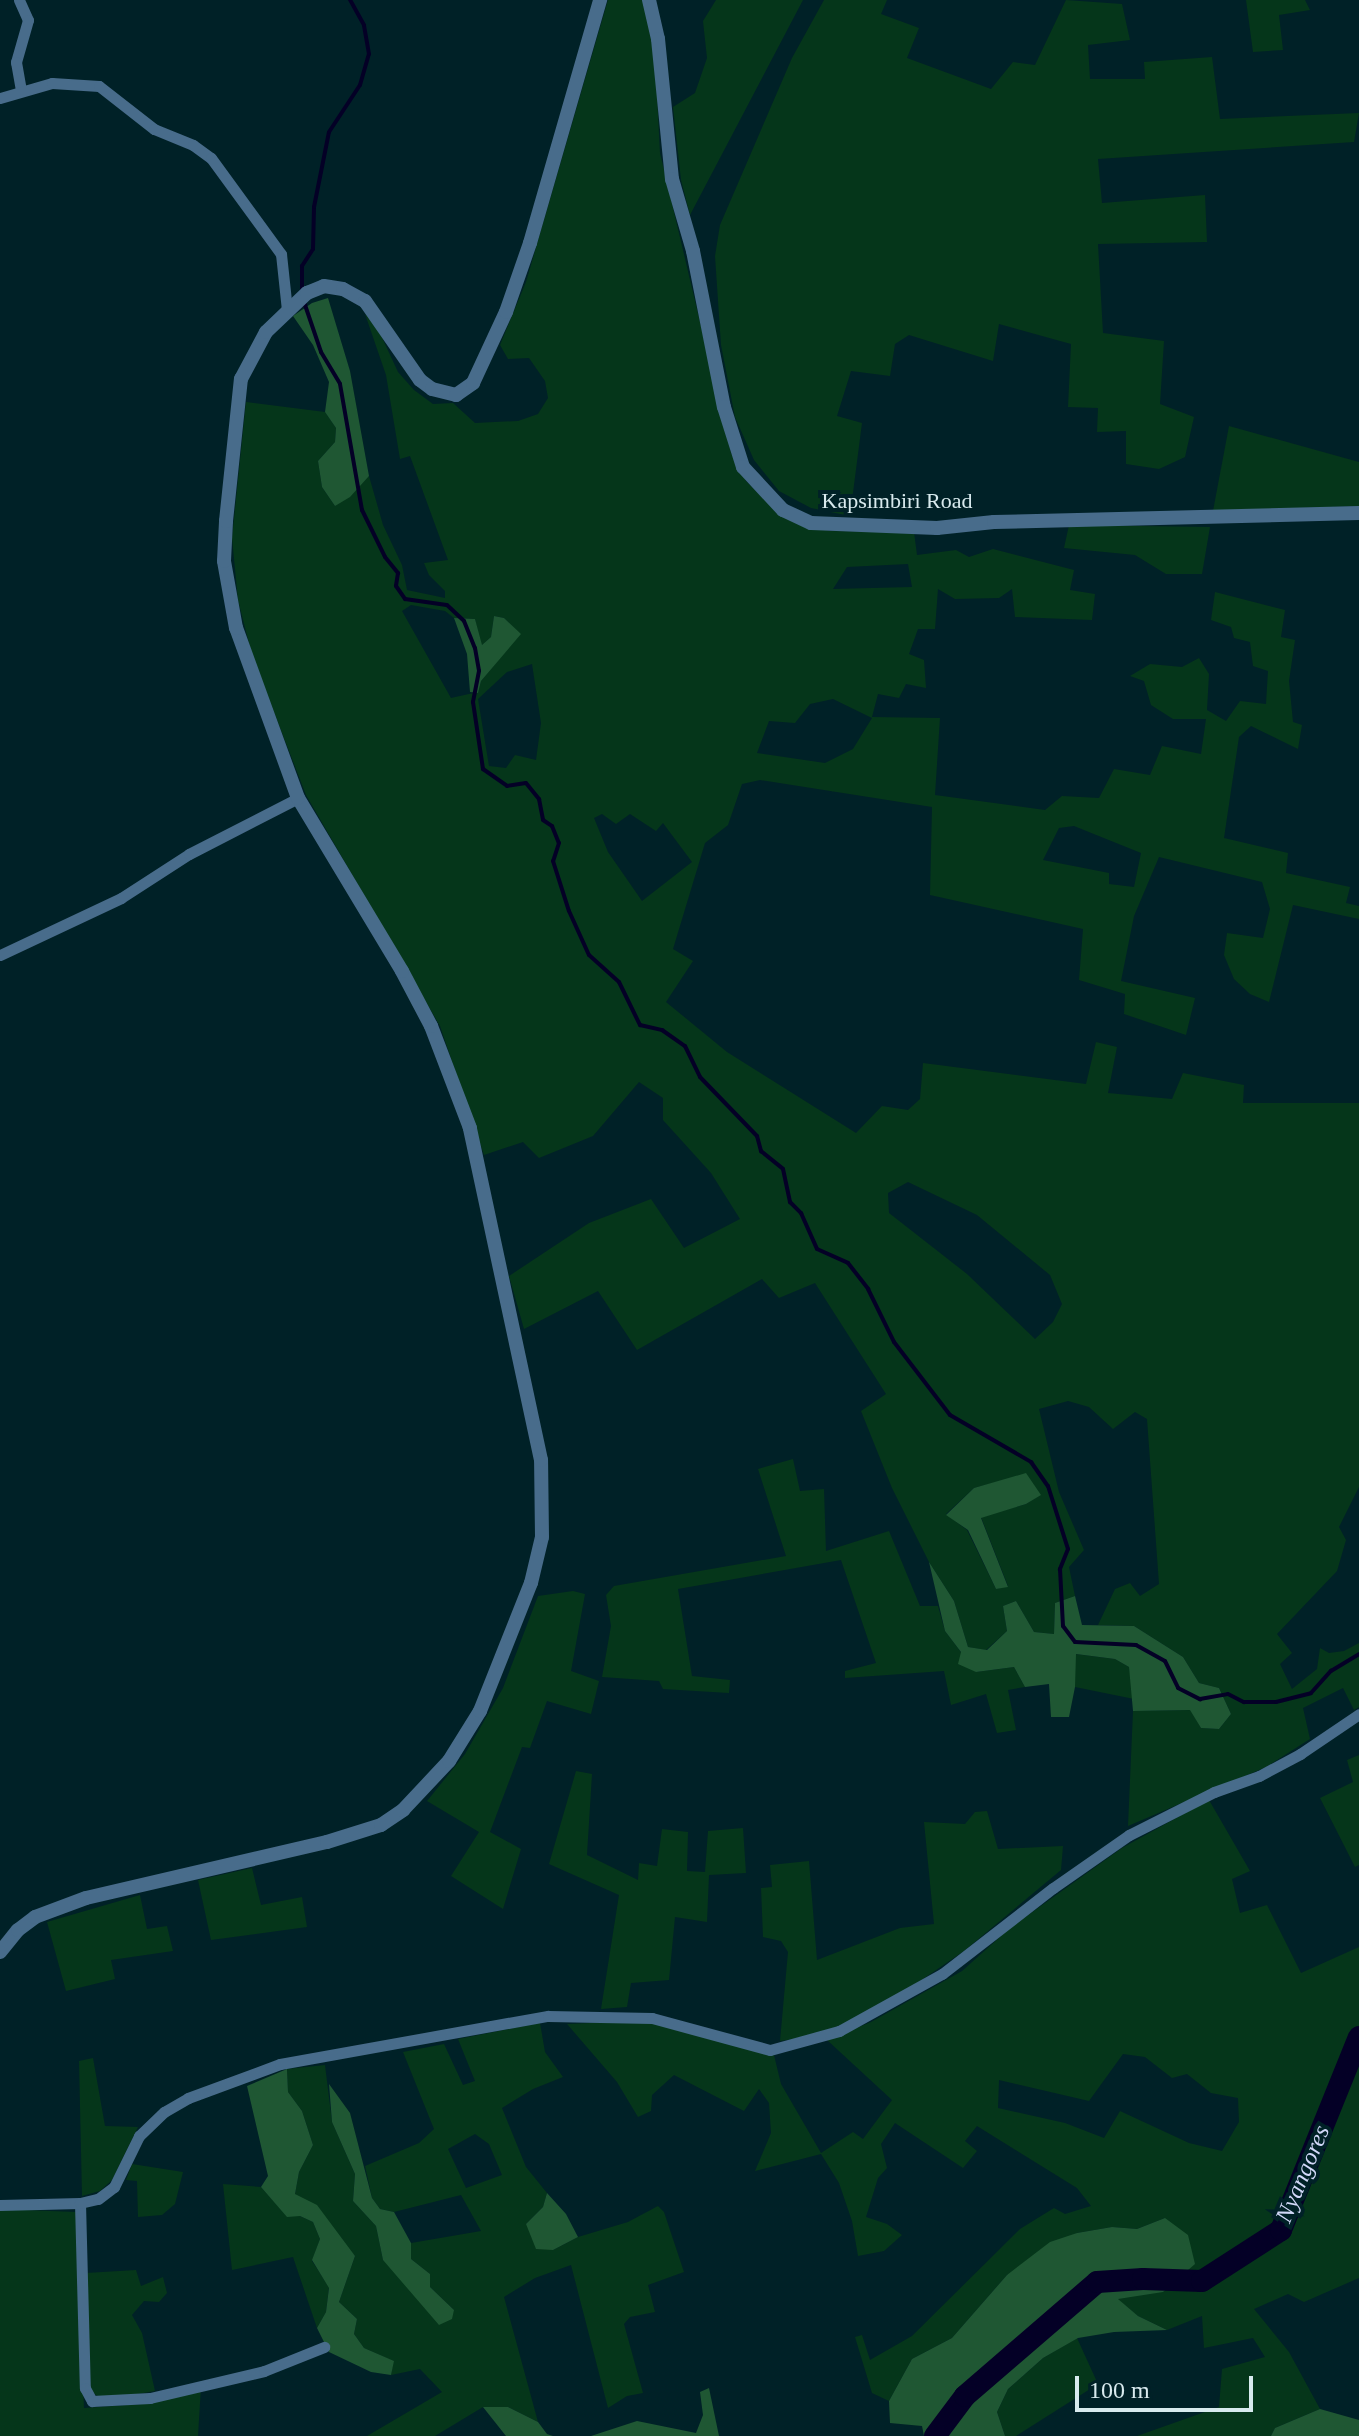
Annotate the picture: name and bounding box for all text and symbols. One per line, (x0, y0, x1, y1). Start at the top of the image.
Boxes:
street label: Kapsimbiri Road (822, 488, 972, 514)
water label: Nyangores (1270, 2121, 1336, 2227)
scale bar (1079, 2360, 1257, 2410)
text: 100 m (1089, 2377, 1150, 2403)

